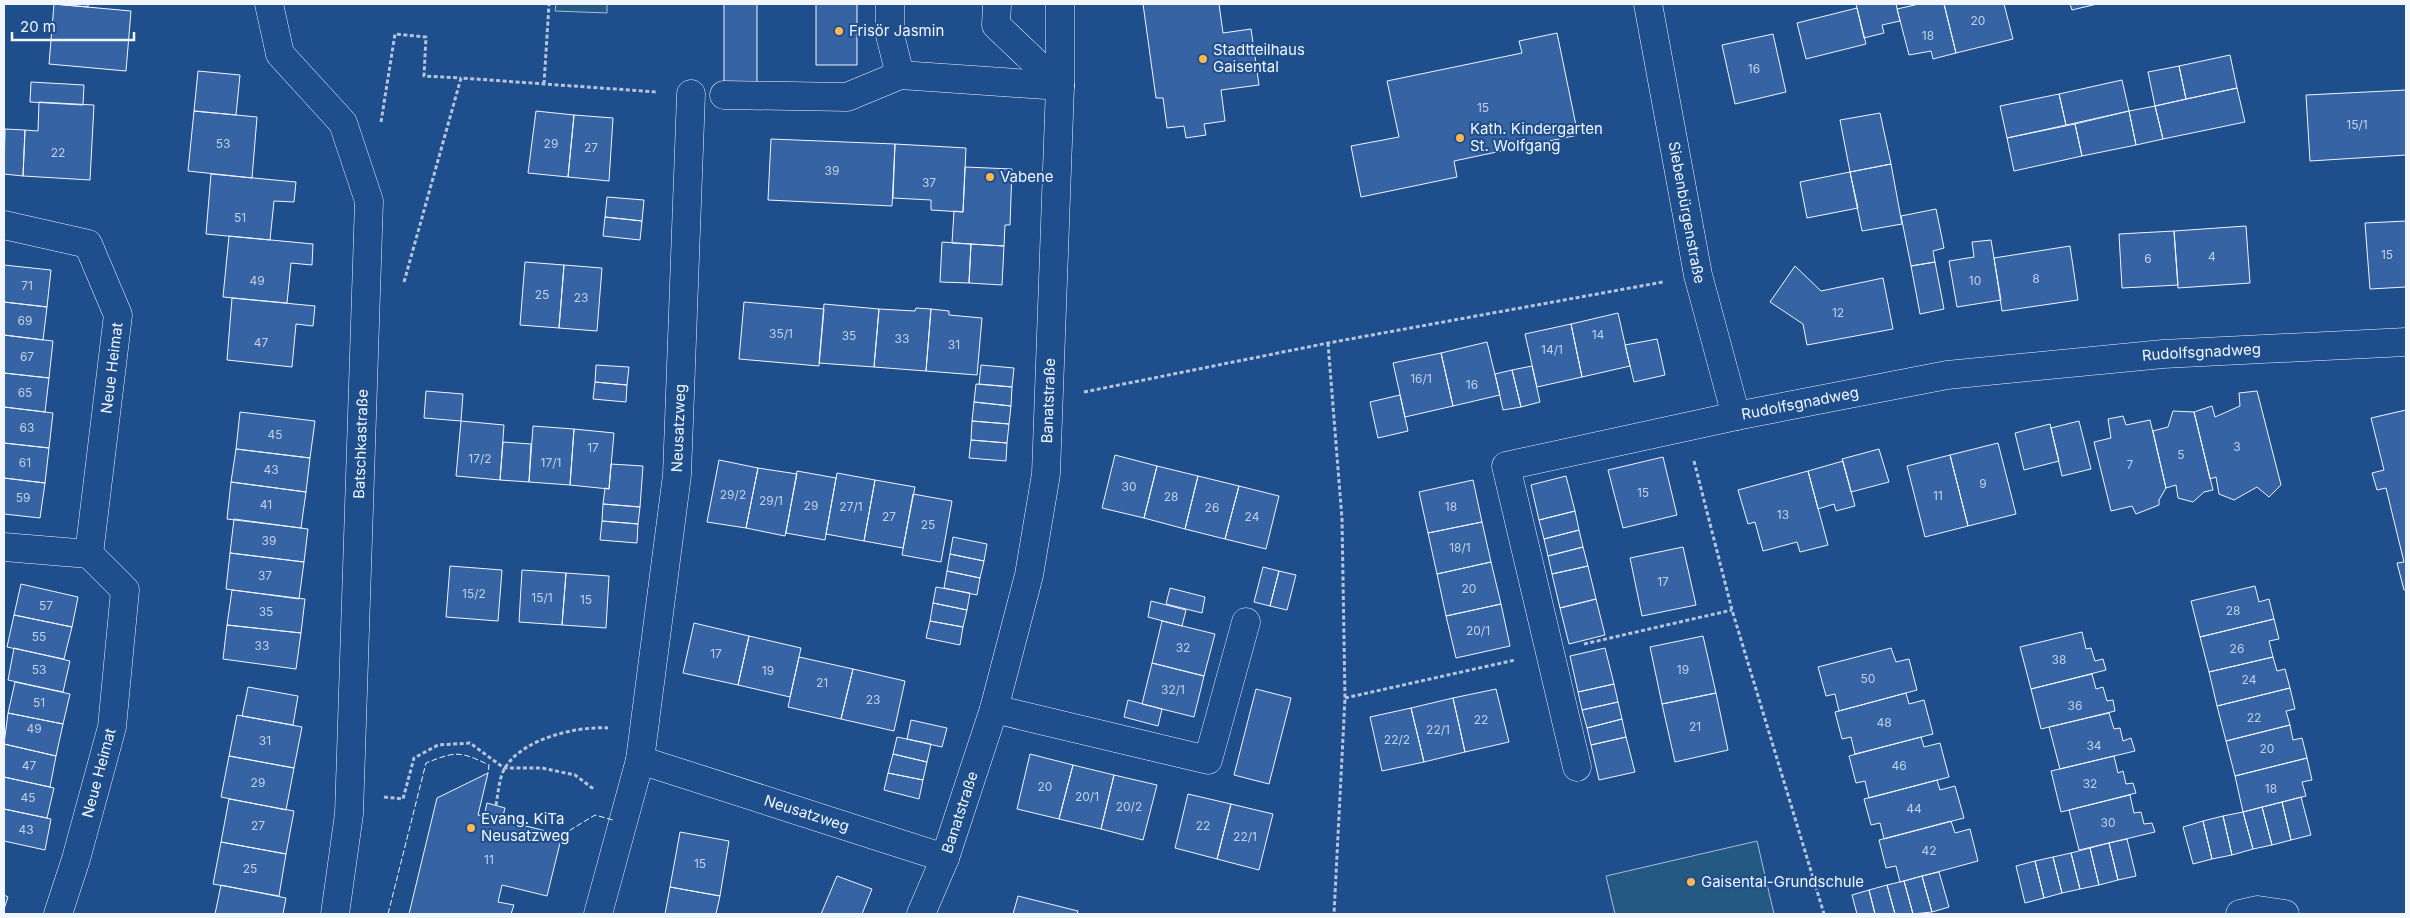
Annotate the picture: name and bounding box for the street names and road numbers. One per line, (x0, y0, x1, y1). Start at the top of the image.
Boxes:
street label: Siebenbürgenstraße (1665, 140, 1710, 286)
street label: Neue Heimat (96, 321, 127, 415)
street label: Rudolfsgnadweg (2141, 339, 2261, 365)
street label: Banatstraße (1037, 358, 1059, 444)
street label: Rudolfsgnadweg (1740, 382, 1860, 424)
street label: Neusatzweg (667, 383, 689, 473)
street label: Batschkastraße (349, 389, 372, 499)
street label: Neue Heimat (77, 726, 120, 820)
street label: Banatstraße (937, 769, 982, 856)
street label: Neusatzweg (762, 790, 852, 836)

